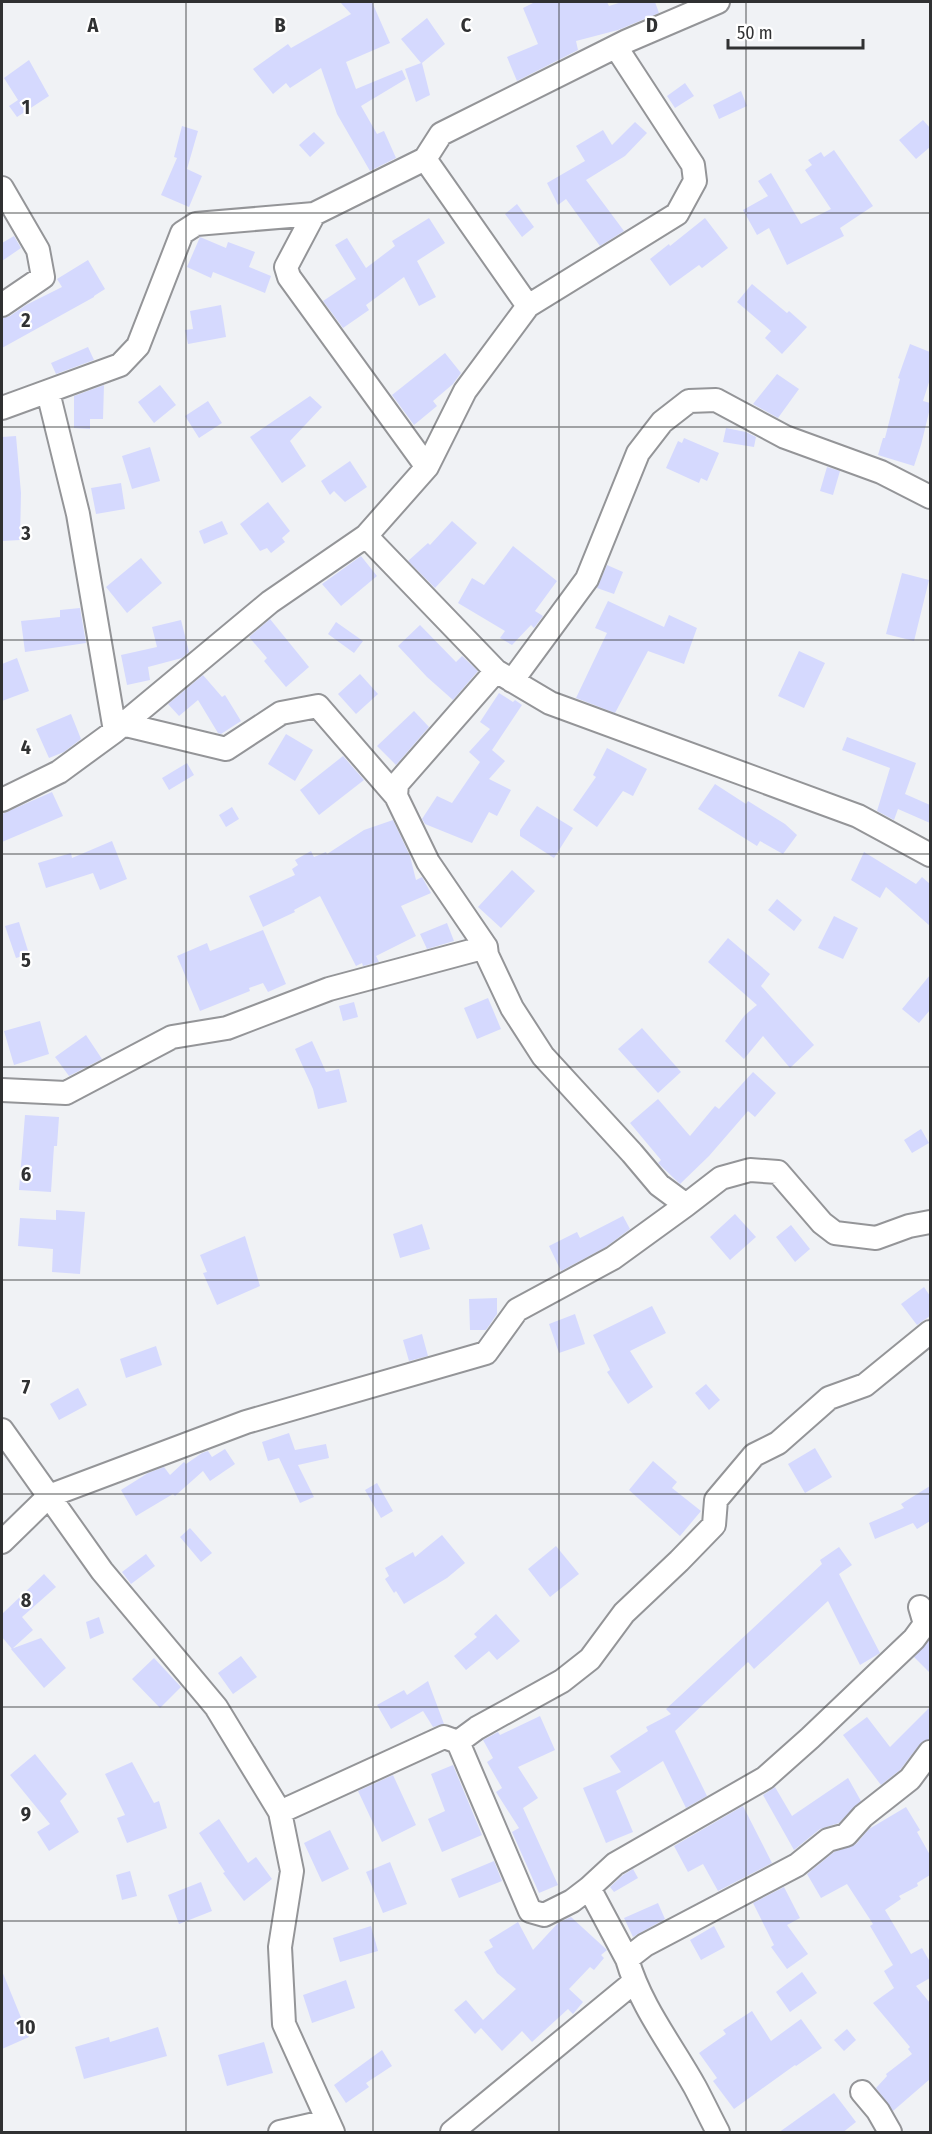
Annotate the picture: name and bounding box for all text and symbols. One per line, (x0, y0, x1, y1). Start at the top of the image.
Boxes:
scale bar (728, 12, 863, 50)
text: A (87, 13, 100, 37)
text: B (274, 13, 286, 37)
text: C (461, 13, 472, 37)
text: D (646, 13, 658, 37)
text: 50 m (737, 22, 773, 44)
text: 1 (22, 95, 30, 119)
text: 2 (20, 308, 31, 332)
text: 3 (20, 521, 31, 545)
text: 4 (21, 735, 31, 759)
text: 5 (21, 948, 31, 972)
text: 6 (21, 1162, 31, 1186)
text: 7 (22, 1375, 31, 1399)
text: 8 (21, 1588, 32, 1612)
text: 9 (21, 1802, 31, 1826)
text: 10 (16, 2015, 36, 2039)

